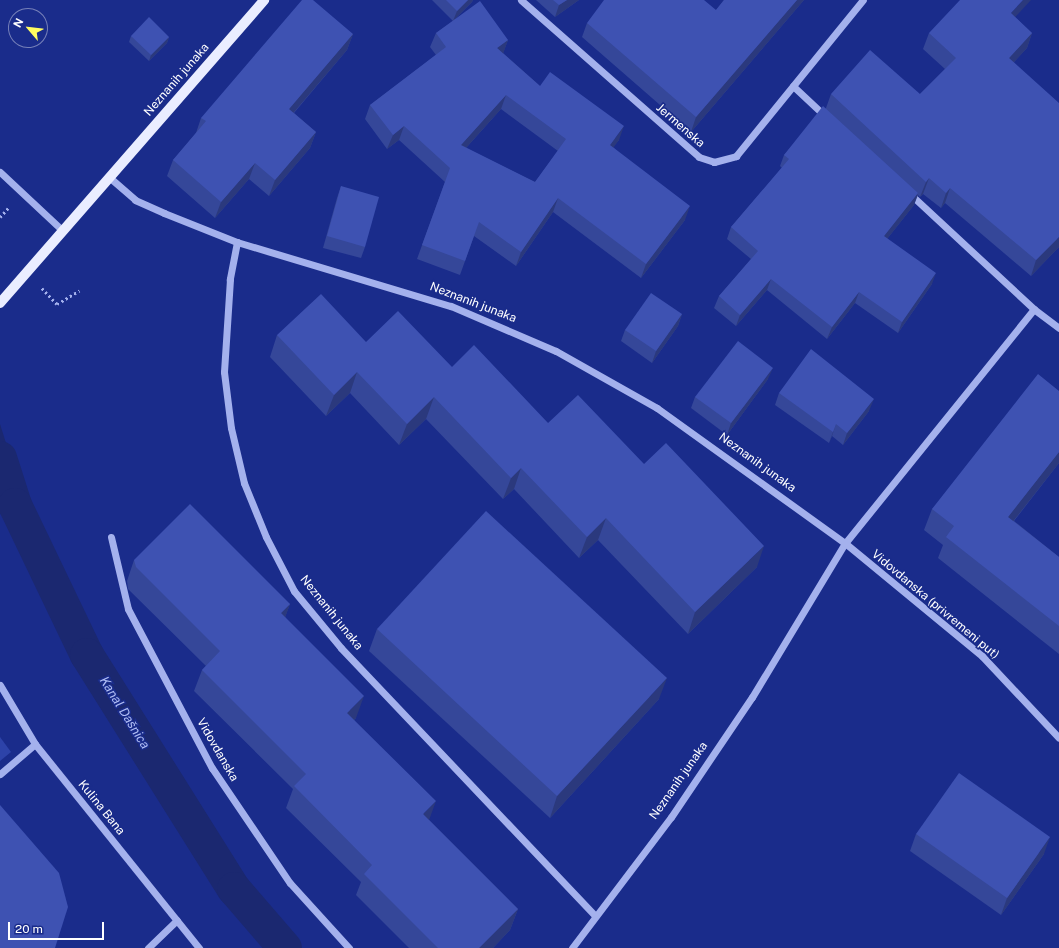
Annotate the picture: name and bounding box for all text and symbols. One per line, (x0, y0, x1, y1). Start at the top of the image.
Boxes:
north arrow (8, 8, 48, 48)
text: N (11, 16, 26, 29)
street label: Neznanih junaka (141, 41, 213, 119)
street label: Jermenska (653, 101, 707, 151)
street label: Neznanih junaka (428, 280, 518, 326)
street label: Neznanih junaka (716, 430, 798, 496)
street label: Vidovdanska (privremeni put) (868, 547, 1002, 663)
street label: Neznanih junaka (297, 573, 365, 653)
water label: Kanal Dašnica (96, 674, 152, 752)
street label: Vidovdanska (193, 716, 241, 784)
street label: Neznanih junaka (647, 739, 711, 823)
street label: Kulina Bana (75, 778, 127, 838)
scale bar (10, 914, 106, 940)
text: 20 m (15, 922, 43, 936)

